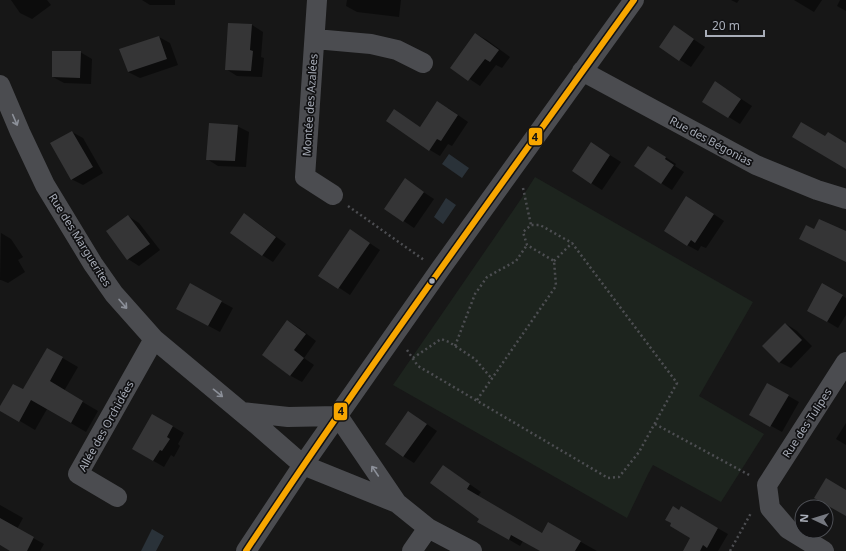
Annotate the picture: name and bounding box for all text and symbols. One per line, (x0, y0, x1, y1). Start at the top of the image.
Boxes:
scale bar (706, 12, 764, 38)
text: 20 m (712, 17, 740, 34)
street label: Montée des Azalées (298, 53, 321, 157)
street label: Rue des Bégonias (667, 112, 755, 169)
one-way arrow (12, 114, 19, 126)
line badge: 4 (528, 127, 543, 146)
text: 4 (532, 129, 539, 144)
street label: Rue des Marguerites (46, 190, 115, 289)
unlabelled marker (427, 276, 437, 286)
one-way arrow (119, 299, 128, 309)
street label: Allée des Orchidées (74, 378, 137, 474)
street label: Rue des Tulipes (778, 385, 835, 460)
one-way arrow (213, 388, 223, 397)
line badge: 4 (333, 402, 348, 421)
text: 4 (338, 403, 345, 418)
one-way arrow (371, 466, 379, 477)
north arrow (794, 499, 834, 539)
text: N (796, 513, 811, 523)

